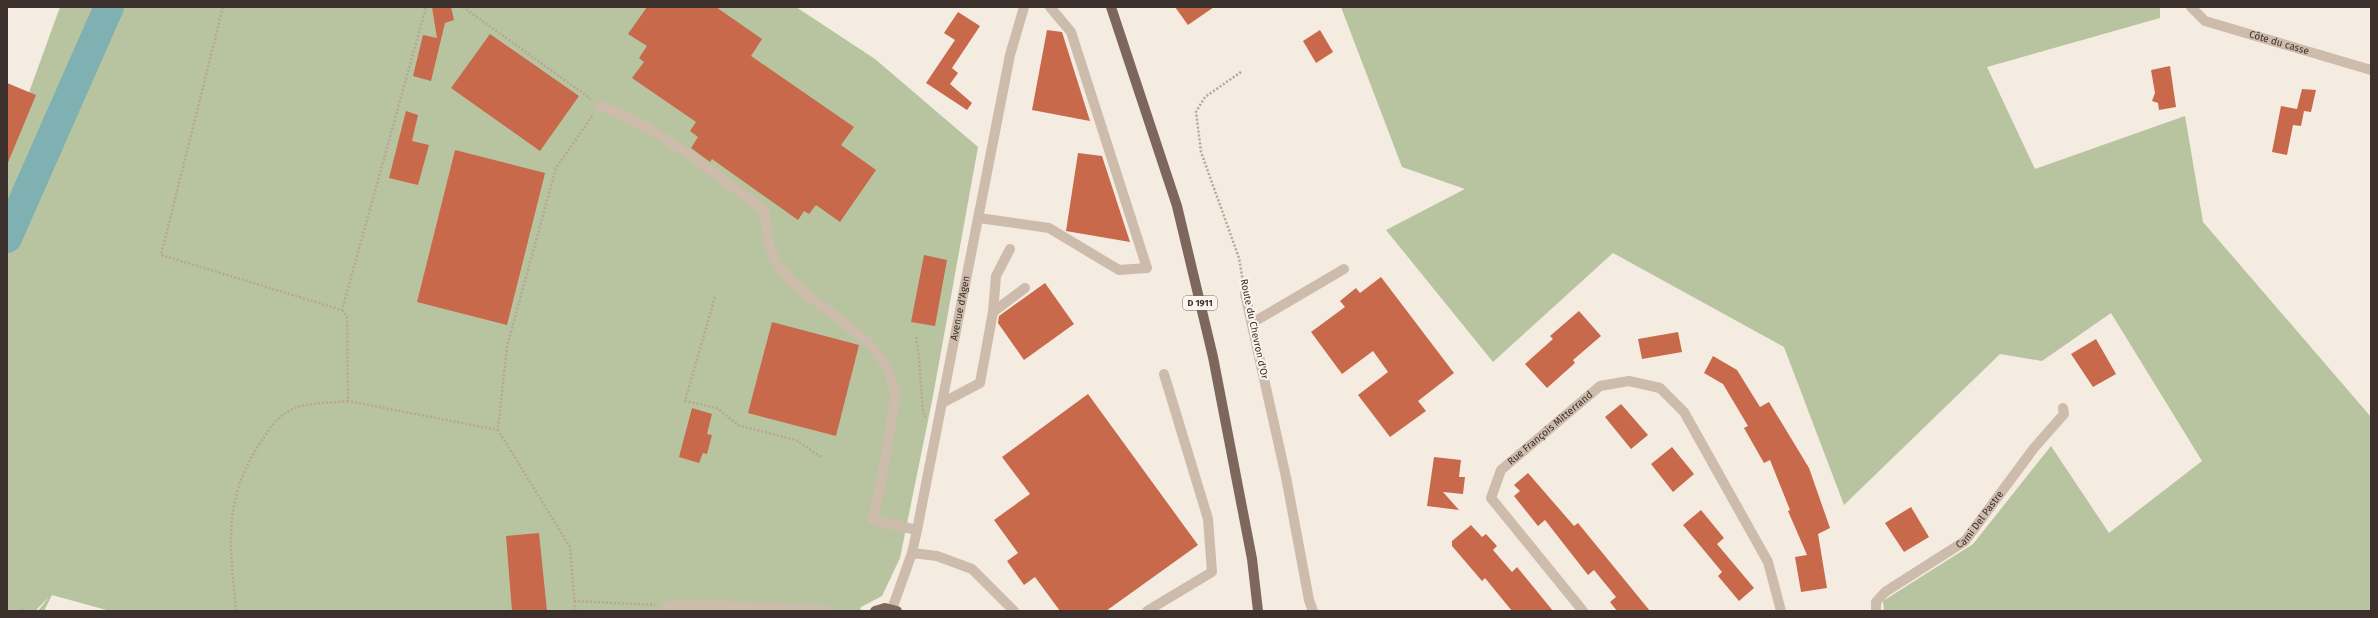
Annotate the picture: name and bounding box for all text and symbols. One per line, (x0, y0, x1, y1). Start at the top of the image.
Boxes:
street label: Côte du casse (2248, 28, 2310, 57)
street label: Avenue d'Agen (948, 275, 973, 342)
street label: Route du Chevron d'Or (1238, 278, 1271, 380)
road number: D 1911 (1183, 296, 1217, 310)
street label: Rue François Mitterrand (1505, 389, 1595, 468)
street label: Cami Del Pastre (1954, 489, 2006, 551)

